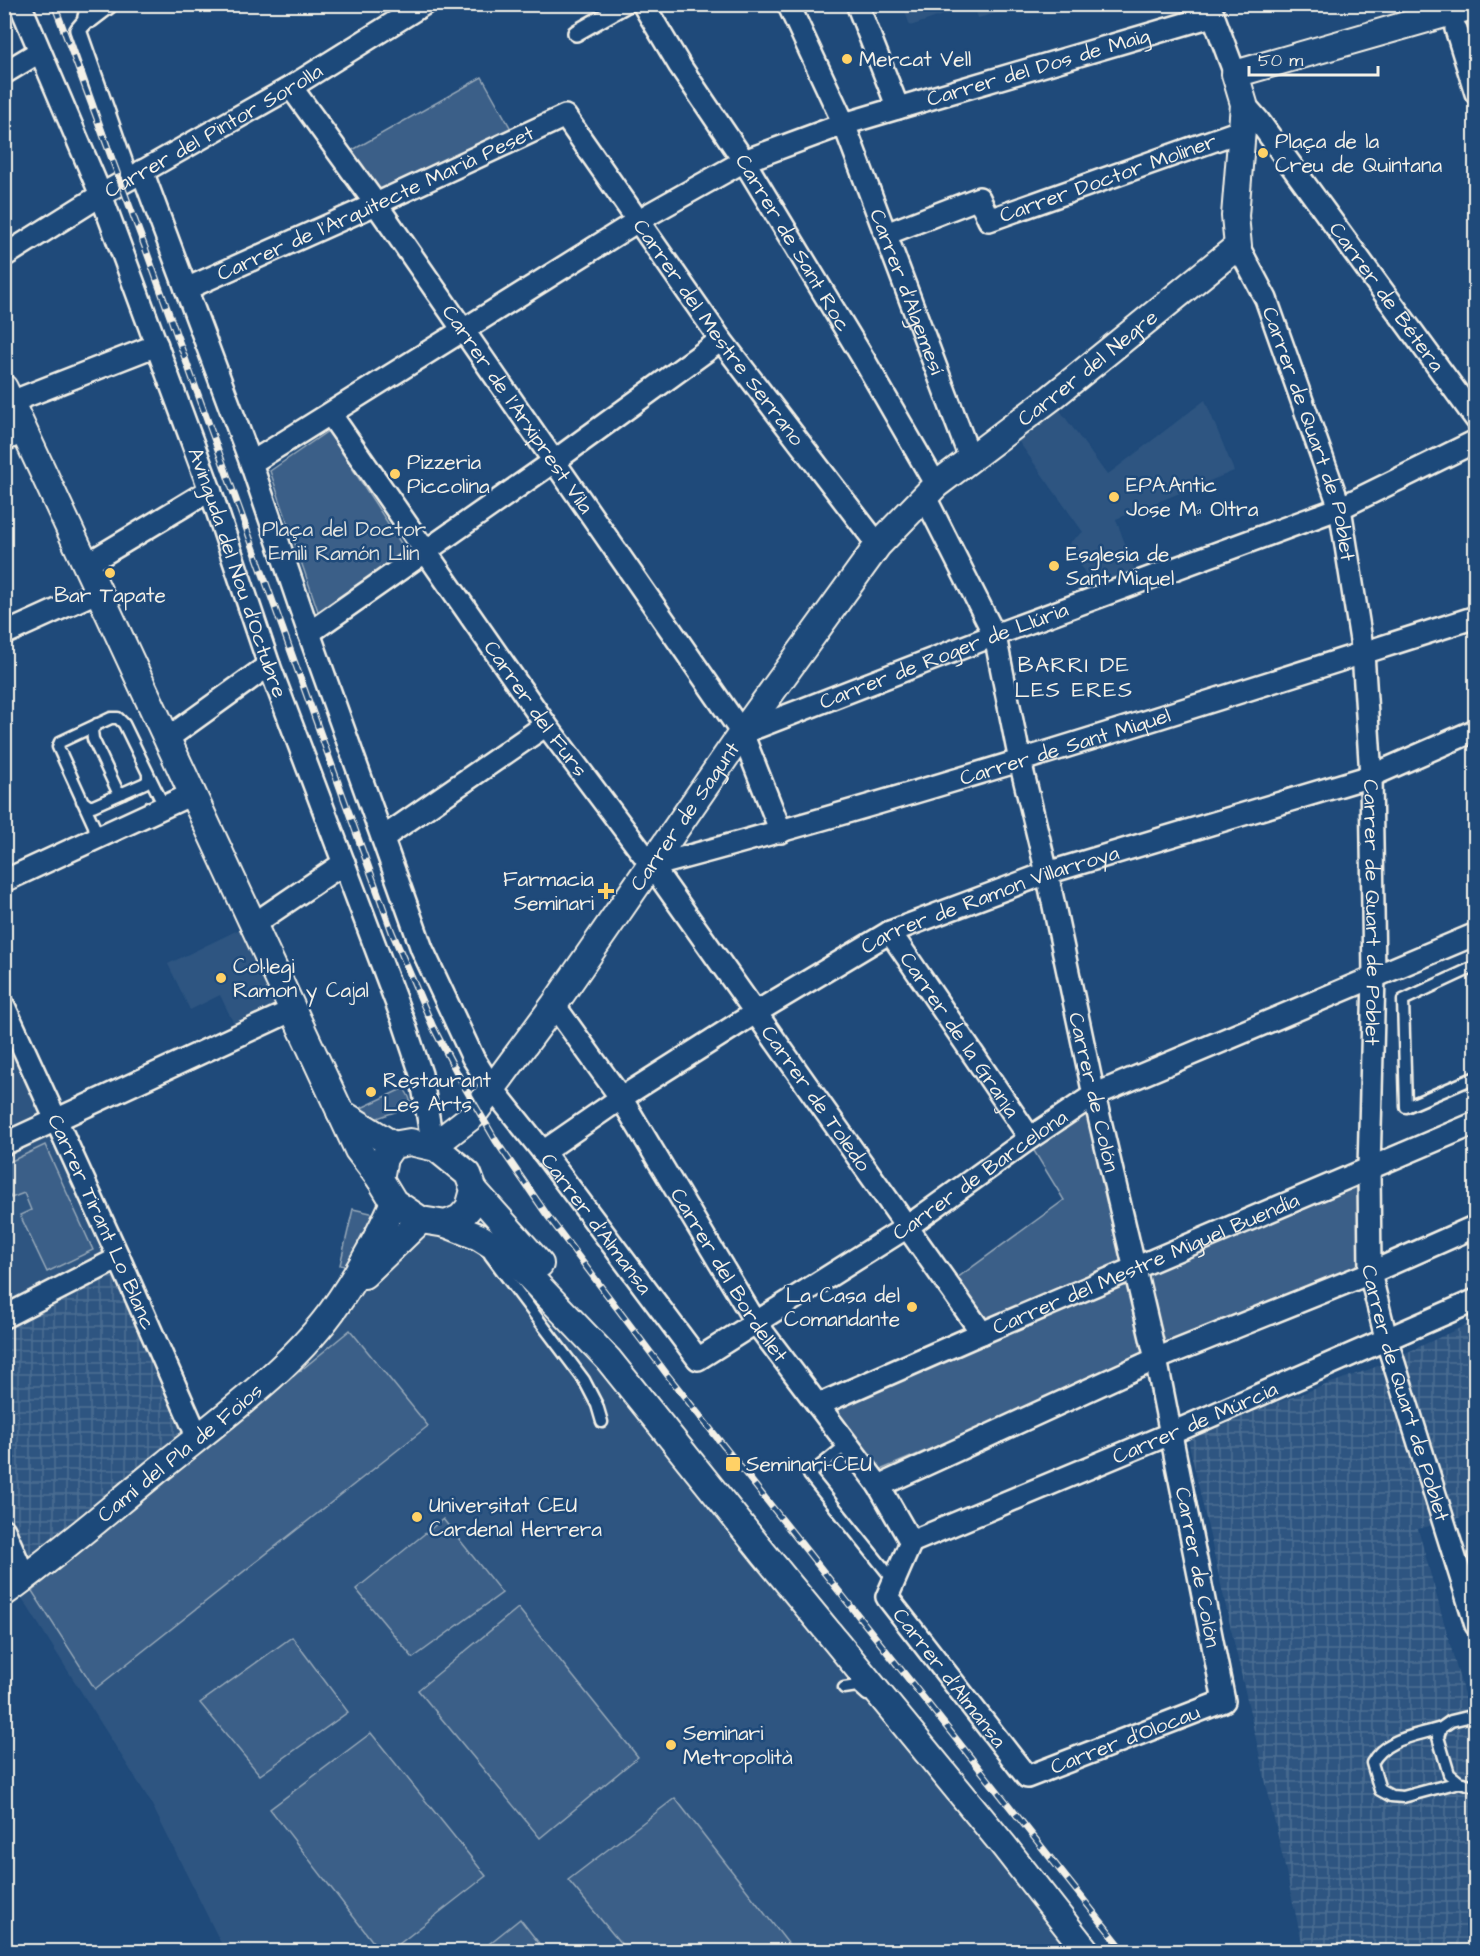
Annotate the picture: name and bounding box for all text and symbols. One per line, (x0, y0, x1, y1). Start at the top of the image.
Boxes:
street label: Carrer del Dos de Maig (923, 21, 1154, 114)
scale bar (1249, 39, 1378, 77)
place label: Mercat Vell (859, 45, 971, 74)
text: 50 m (1258, 48, 1303, 73)
marker: Mercat Vell (840, 52, 854, 66)
street label: Carrer del Pintor Sorolla (99, 57, 329, 205)
street label: Carrer de l'Arquitecte Marià Peset (212, 118, 539, 288)
street label: Carrer Doctor Moliner (996, 126, 1221, 230)
place label: Plaça de la Creu de Quintana (1275, 127, 1442, 180)
marker: Plaça de la Creu de Quintana (1256, 146, 1270, 160)
street label: Carrer de Sant Roc (728, 149, 858, 337)
street label: Carrer d'Algemesí (862, 205, 951, 379)
street label: Carrer del Mestre Serrano (626, 213, 811, 452)
street label: Carrer de Bétera (1322, 216, 1451, 378)
street label: Carrer de l'Arxiprest Vila (435, 299, 600, 520)
street label: Carrer del Negre (1011, 303, 1164, 433)
street label: Carrer de Quart de Poblet (1255, 303, 1362, 564)
street label: Avinguda del Nou d'Octubre (181, 443, 294, 702)
place label: Pizzeria Piccolina (407, 448, 490, 501)
marker: Pizzeria Piccolina (388, 467, 402, 481)
place label: EPA.Antic Jose Mª Oltra (1126, 471, 1259, 524)
marker: EPA.Antic Jose Mª Oltra (1107, 490, 1121, 504)
park label: Plaça del Doctor Emili Ramón Llin (262, 515, 427, 568)
place label: Esglesia de Sant Miquel (1066, 540, 1174, 593)
marker: Esglesia de Sant Miquel (1047, 559, 1061, 573)
marker: Bar Tapate (103, 566, 117, 580)
place label: Bar Tapate (54, 581, 166, 611)
street label: Carrer de Roger de Llúria (815, 595, 1073, 717)
street label: Carrer del Furs (477, 635, 594, 783)
district label: BARRI DE LES ERES (1014, 650, 1134, 706)
street label: Carrer de Sant Miquel (956, 701, 1174, 793)
street label: Carrer de Sagunt (623, 736, 747, 897)
street label: Carrer de Quart de Poblet (1356, 779, 1388, 1046)
street label: Carrer de Ramon Villarroya (855, 838, 1123, 961)
place label: Farmacia Seminari (503, 865, 594, 918)
marker: Farmacia Seminari (599, 884, 613, 898)
street label: Carrer de la Granja (893, 946, 1026, 1124)
place label: Col·legi Ramon y Cajal (233, 952, 369, 1007)
marker: Col·legi Ramon y Cajal (214, 971, 228, 985)
street label: Carrer de Colón (1061, 1009, 1126, 1175)
street label: Carrer de Toledo (754, 1020, 878, 1178)
place label: Restaurant Les Arts (383, 1066, 491, 1119)
marker: Restaurant Les Arts (364, 1085, 378, 1099)
street label: Carrer de Barcelona (887, 1103, 1074, 1248)
street label: Carrer Tirant Lo Blanc (40, 1110, 163, 1334)
street label: Carrer d'Almansa (534, 1147, 659, 1301)
street label: Carrer del Bordellet (663, 1182, 795, 1369)
street label: Carrer del Mestre Miguel Buendía (988, 1186, 1304, 1342)
street label: Carrer de Quart de Poblet (1355, 1265, 1457, 1526)
place label: La Casa del Comandante (784, 1281, 900, 1334)
marker: La Casa del Comandante (905, 1300, 919, 1314)
street label: Carrer de Múrcia (1108, 1374, 1283, 1471)
street label: Camí del Pla de Foios (91, 1377, 269, 1529)
place label: Seminari-CEU (746, 1450, 872, 1479)
marker: Seminari-CEU (724, 1455, 742, 1473)
street label: Carrer de Colón (1168, 1484, 1227, 1650)
place label: Universitat CEU Cardenal Herrera (429, 1491, 602, 1544)
marker: Universitat CEU Cardenal Herrera (410, 1510, 424, 1524)
street label: Carrer d'Almansa (886, 1602, 1013, 1754)
street label: Carrer d'Olocau (1046, 1698, 1204, 1782)
place label: Seminari Metropolità (683, 1719, 793, 1773)
marker: Seminari Metropolità (664, 1738, 678, 1752)

